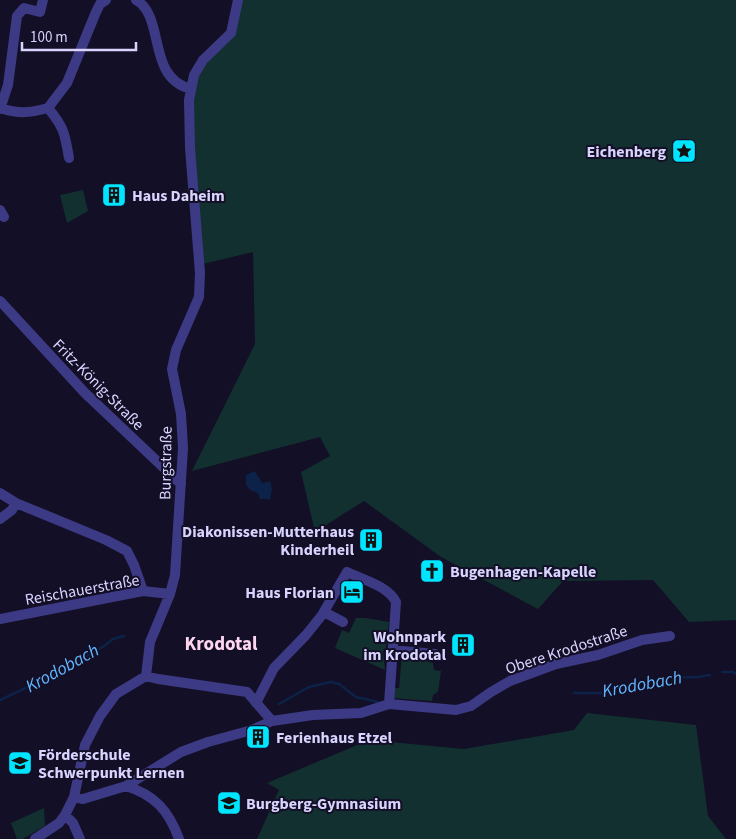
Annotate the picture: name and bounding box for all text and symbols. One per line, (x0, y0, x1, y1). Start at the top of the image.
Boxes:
scale bar (22, 20, 136, 52)
text: 100 m (30, 27, 68, 48)
place icon: Eichenberg (671, 138, 697, 164)
place label: Eichenberg (587, 141, 666, 163)
building icon: Haus Daheim (101, 182, 127, 208)
place label: Haus Daheim (132, 185, 225, 207)
street label: Fritz-König-Straße (48, 334, 149, 435)
street label: Burgstraße (154, 426, 178, 500)
place label: Diakonissen-Mutterhaus Kinderheil (182, 521, 354, 561)
building icon: Diakonissen-Mutterhaus Kinderheil (358, 527, 384, 553)
church icon: Bugenhagen-Kapelle (419, 558, 445, 584)
place label: Bugenhagen-Kapelle (450, 561, 596, 583)
street label: Reischauerstraße (23, 569, 141, 611)
hotel icon: Haus Florian (339, 579, 365, 605)
place label: Haus Florian (245, 582, 334, 604)
street label: Obere Krodostraße (503, 620, 630, 680)
place label: Wohnpark im Krodotal (363, 626, 446, 666)
district label: Krodotal (185, 631, 258, 658)
building icon: Wohnpark im Krodotal (450, 632, 476, 658)
water label: Krodobach (21, 638, 104, 699)
water label: Krodobach (600, 665, 684, 704)
building icon: Ferienhaus Etzel (245, 724, 271, 750)
place label: Ferienhaus Etzel (276, 727, 392, 749)
place label: Förderschule Schwerpunkt Lernen (38, 744, 185, 784)
school or university icon: Förderschule Schwerpunkt Lernen (7, 750, 33, 776)
school or university icon: Burgberg-Gymnasium (216, 790, 242, 816)
place label: Burgberg-Gymnasium (246, 793, 401, 815)

